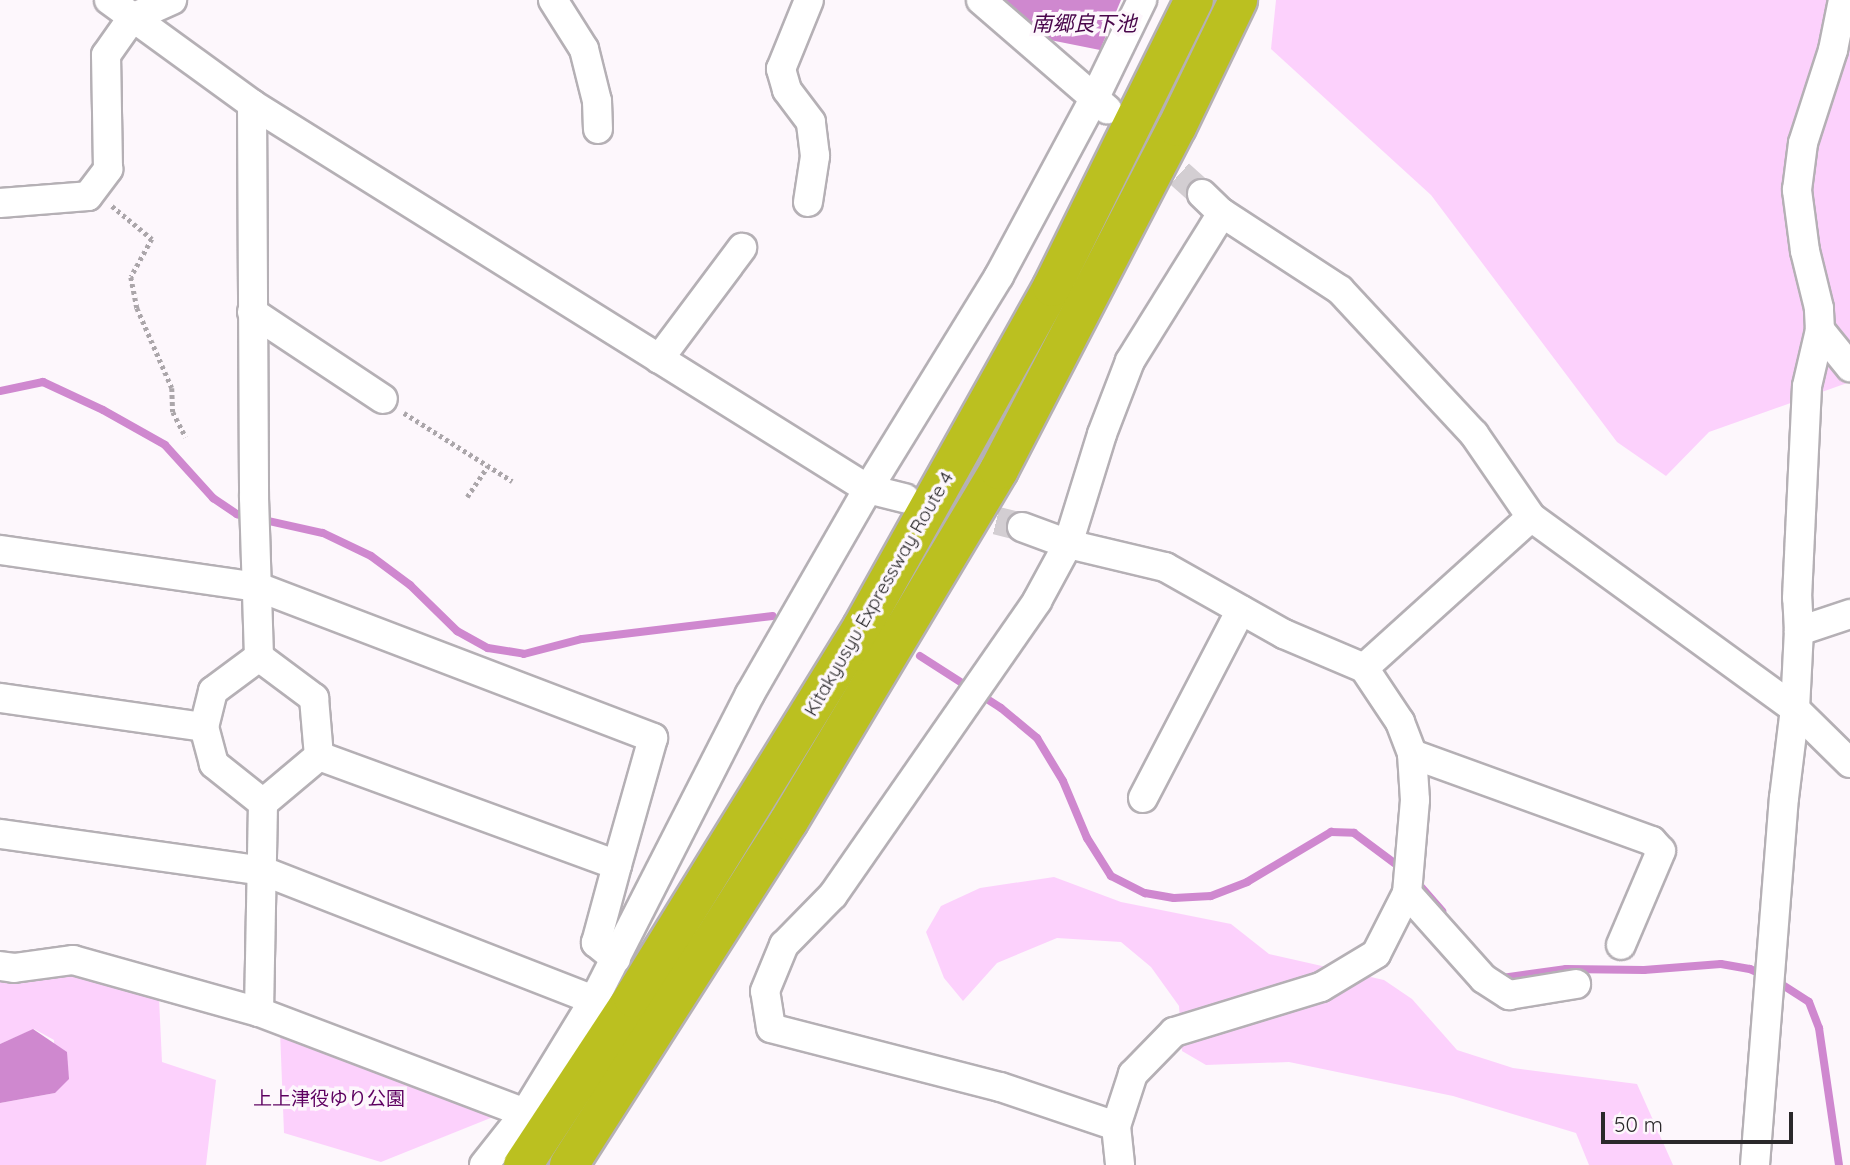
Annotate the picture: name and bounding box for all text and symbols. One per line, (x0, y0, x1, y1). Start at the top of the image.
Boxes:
water label: 南郷良下池 (1032, 10, 1136, 36)
street label: Kitakyusyu Expressway Route 4 (800, 468, 958, 720)
park label: 上上津役ゆり公園 (253, 1088, 405, 1110)
scale bar (1605, 1098, 1798, 1142)
text: 50 m (1614, 1111, 1663, 1137)

